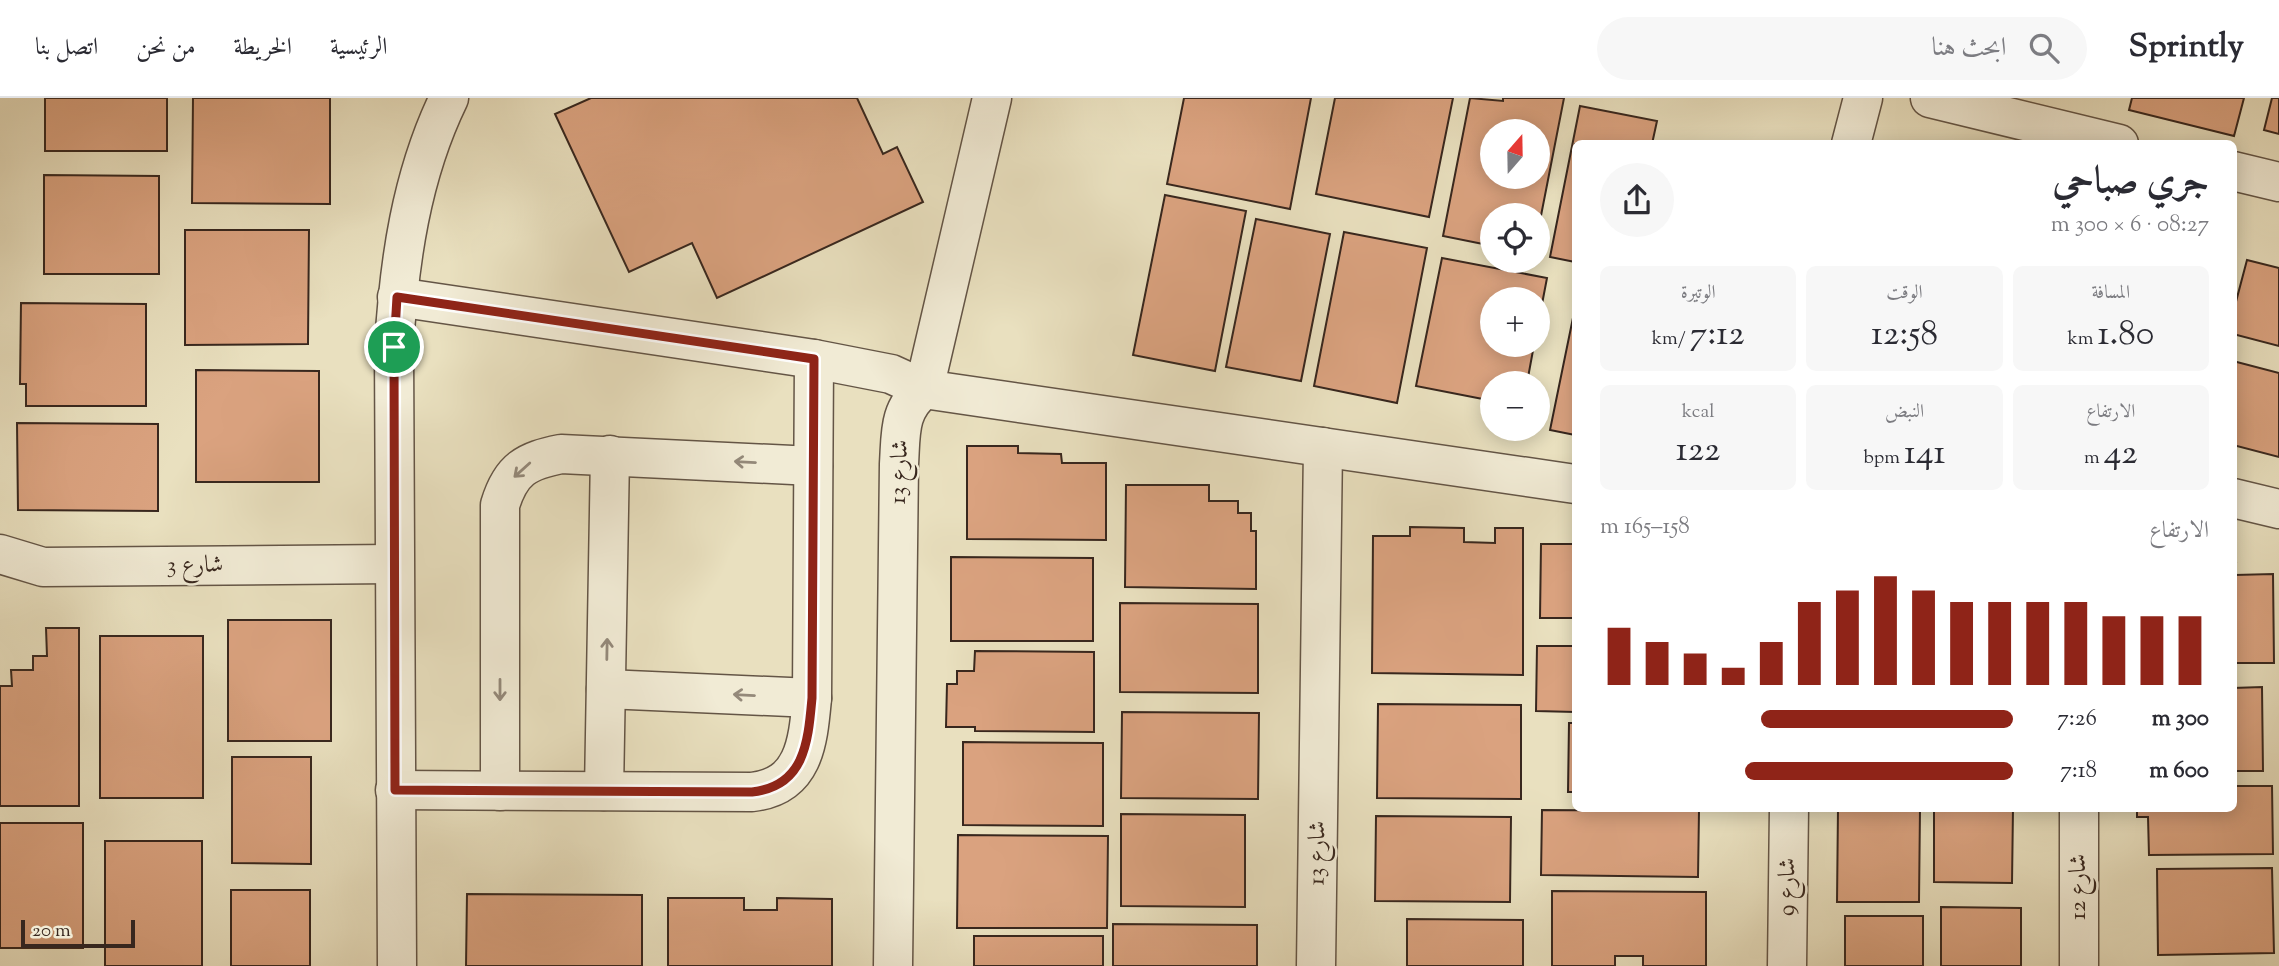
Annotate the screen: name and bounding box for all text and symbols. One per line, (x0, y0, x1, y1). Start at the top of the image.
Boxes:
search box (1597, 17, 2087, 80)
text: Sprintly (2129, 24, 2244, 72)
icon: search (2025, 29, 2063, 67)
text: ابحث هنا (1932, 30, 2007, 67)
text: اتصل بنا (35, 31, 98, 65)
text: من نحن (136, 31, 196, 65)
text: الخريطة (234, 31, 292, 65)
text: الرئيسية (330, 31, 388, 65)
north arrow (1480, 119, 1550, 189)
map controls (1480, 119, 1550, 441)
text: جري صباحي (2053, 156, 2209, 210)
button: share (1600, 163, 1674, 237)
button: locate (1480, 203, 1550, 273)
text: 08:27 · 6 × 300 m (2051, 209, 2209, 242)
text: الوتيرة (1681, 280, 1716, 307)
text: الوقت (1886, 280, 1923, 307)
text: المسافة (2091, 280, 2130, 307)
button: + (1480, 287, 1550, 357)
text: 7:12 (1690, 310, 1745, 361)
text: 12:58 (1871, 310, 1938, 361)
text: 1.80 (2098, 310, 2154, 361)
pin (364, 317, 424, 377)
text: /km (1652, 326, 1690, 353)
text: km (2067, 326, 2098, 353)
icon: arrive (375, 328, 413, 366)
button: − (1480, 371, 1550, 441)
text: kcal (1682, 399, 1715, 426)
text: النبض (1885, 399, 1924, 426)
text: الارتفاع (2086, 399, 2135, 426)
text: 122 (1676, 426, 1721, 477)
text: 141 (1904, 429, 1946, 480)
text: 42 (2104, 429, 2138, 480)
street label: شارع 13 (882, 439, 919, 505)
text: bpm (1864, 445, 1904, 472)
text: m (2084, 445, 2104, 472)
one-way arrow (734, 455, 756, 468)
one-way arrow (513, 461, 531, 477)
text: 158–165 m (1600, 511, 1690, 544)
text: الارتفاع (2149, 515, 2209, 548)
street label: شارع 3 (166, 549, 224, 584)
one-way arrow (600, 638, 614, 661)
one-way arrow (493, 678, 507, 701)
one-way arrow (732, 688, 755, 701)
text: 7:26 (2057, 703, 2097, 736)
text: 300 m (2152, 703, 2209, 736)
text: 7:18 (2060, 755, 2097, 788)
text: 600 m (2149, 755, 2209, 788)
street label: شارع 13 (1300, 820, 1337, 886)
street label: شارع 12 (2062, 854, 2097, 920)
street label: شارع 9 (1770, 857, 1807, 917)
scale bar (21, 917, 135, 949)
text: 20 m (32, 918, 71, 945)

